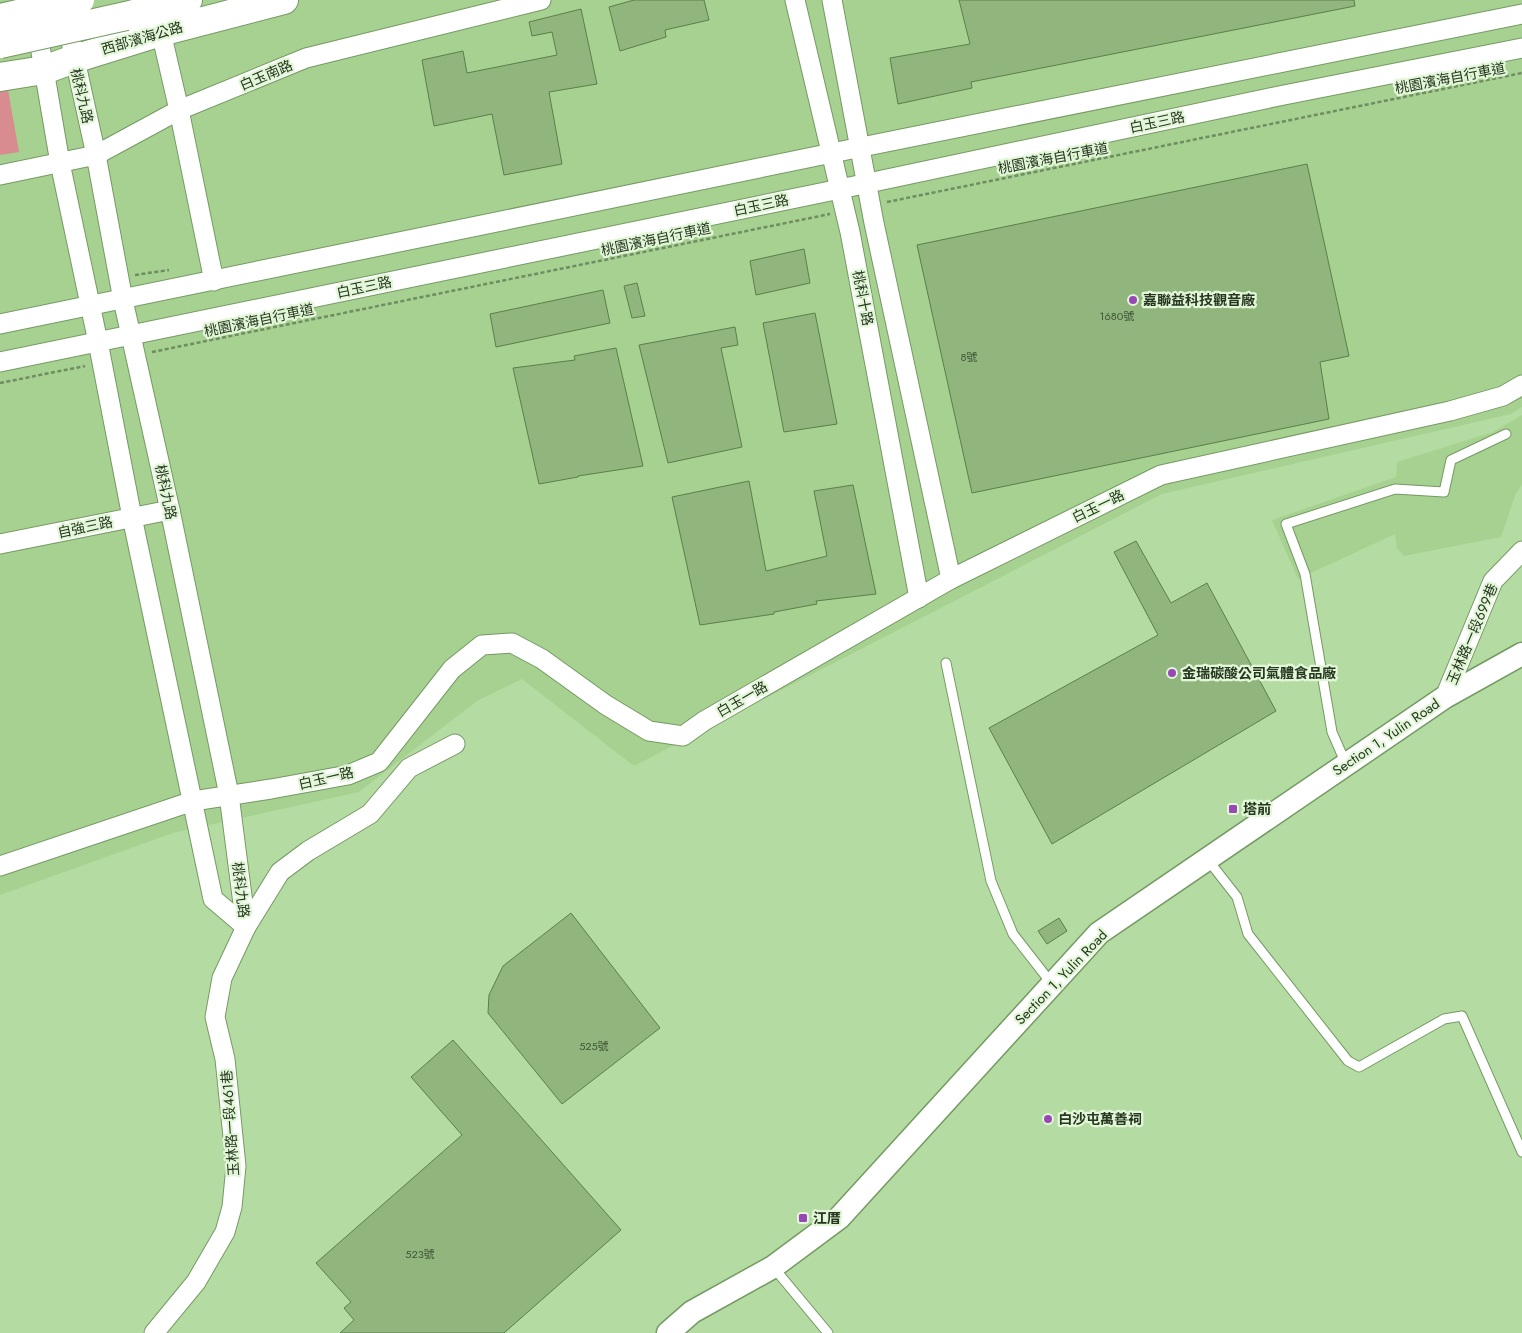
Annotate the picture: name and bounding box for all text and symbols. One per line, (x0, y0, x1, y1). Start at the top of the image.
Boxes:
street label: 西部濱海公路 (99, 17, 185, 59)
street label: 白玉南路 (236, 55, 296, 95)
street label: 桃園濱海自行車道 (1393, 57, 1507, 99)
street label: 桃科九路 (66, 66, 98, 126)
street label: 白玉三路 (1128, 106, 1186, 138)
street label: 桃園濱海自行車道 (996, 137, 1110, 179)
street label: 白玉三路 (732, 189, 790, 221)
street label: 桃園濱海自行車道 (599, 218, 713, 260)
street label: 桃科十路 (848, 269, 878, 327)
street label: 白玉三路 (335, 271, 393, 303)
place label: 嘉聯益科技觀音廠 (1143, 290, 1255, 310)
marker: 嘉聯益科技觀音廠 (1127, 294, 1139, 306)
street label: 桃園濱海自行車道 (202, 299, 316, 341)
house number: 1680號 (1100, 308, 1134, 324)
house number: 8號 (960, 349, 978, 365)
street label: 桃科九路 (150, 463, 182, 521)
street label: 白玉一路 (1068, 485, 1128, 527)
street label: 自強三路 (56, 511, 114, 543)
street label: 玉林路一段699巷 (1442, 580, 1502, 688)
place label: 金瑞碳酸公司氣體食品廠 (1182, 663, 1336, 683)
marker: 金瑞碳酸公司氣體食品廠 (1166, 667, 1178, 679)
street label: 白玉一路 (713, 676, 771, 722)
street label: Section 1, Yulin Road (1328, 694, 1444, 780)
street label: 白玉一路 (296, 762, 356, 794)
place label: 塔前 (1243, 799, 1271, 819)
marker: 塔前 (1227, 803, 1239, 815)
street label: 桃科九路 (228, 861, 254, 919)
street label: Section 1, Yulin Road (1010, 925, 1112, 1029)
house number: 525號 (579, 1038, 609, 1054)
street label: 玉林路一段461巷 (216, 1069, 244, 1177)
place label: 白沙屯萬善祠 (1058, 1109, 1142, 1129)
marker: 白沙屯萬善祠 (1042, 1113, 1054, 1125)
place label: 江厝 (813, 1208, 841, 1228)
marker: 江厝 (797, 1212, 809, 1224)
house number: 523號 (405, 1246, 435, 1262)

